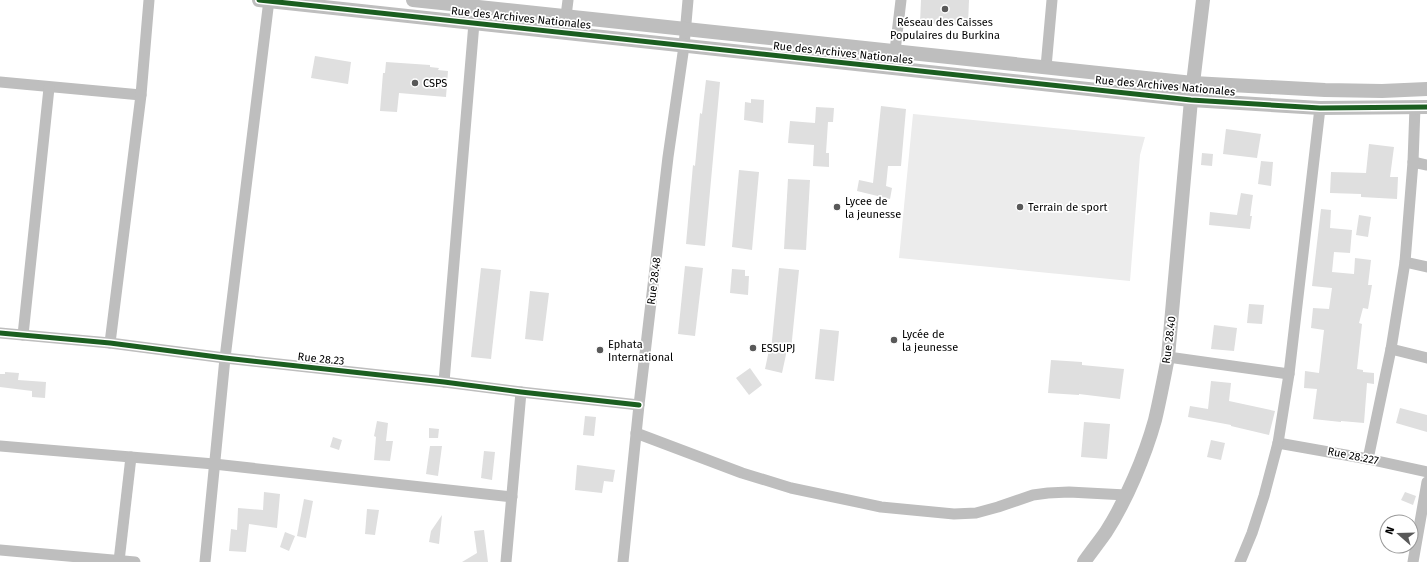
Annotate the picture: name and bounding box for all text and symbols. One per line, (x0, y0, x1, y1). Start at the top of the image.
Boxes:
street label: Rue des Archives Nationales (450, 4, 592, 32)
marker: Réseau des Caisses Populaires du Burkina (940, 4, 950, 14)
place label: Réseau des Caisses Populaires du Burkina (890, 16, 1000, 42)
street label: Rue des Archives Nationales (772, 39, 914, 67)
street label: Rue des Archives Nationales (1094, 73, 1236, 99)
place label: CSPS (423, 77, 447, 90)
marker: CSPS (410, 78, 420, 88)
place label: Lycee de la jeunesse (845, 195, 901, 221)
place label: Terrain de sport (1028, 201, 1107, 214)
marker: Lycee de la jeunesse (832, 202, 842, 212)
marker: Terrain de sport (1015, 202, 1025, 212)
street label: Rue 28.48 (645, 257, 663, 305)
street label: Rue 28.40 (1160, 316, 1178, 364)
place label: Lycée de la jeunesse (902, 328, 958, 354)
marker: Lycée de la jeunesse (889, 335, 899, 345)
place label: Ephata International (608, 338, 673, 364)
place label: ESSUPJ (761, 342, 795, 355)
marker: ESSUPJ (748, 343, 758, 353)
marker: Ephata International (595, 345, 605, 355)
street label: Rue 28.23 (297, 350, 345, 368)
street label: Rue 28.227 (1326, 445, 1380, 467)
north arrow (1379, 514, 1419, 554)
text: N (1383, 525, 1397, 536)

